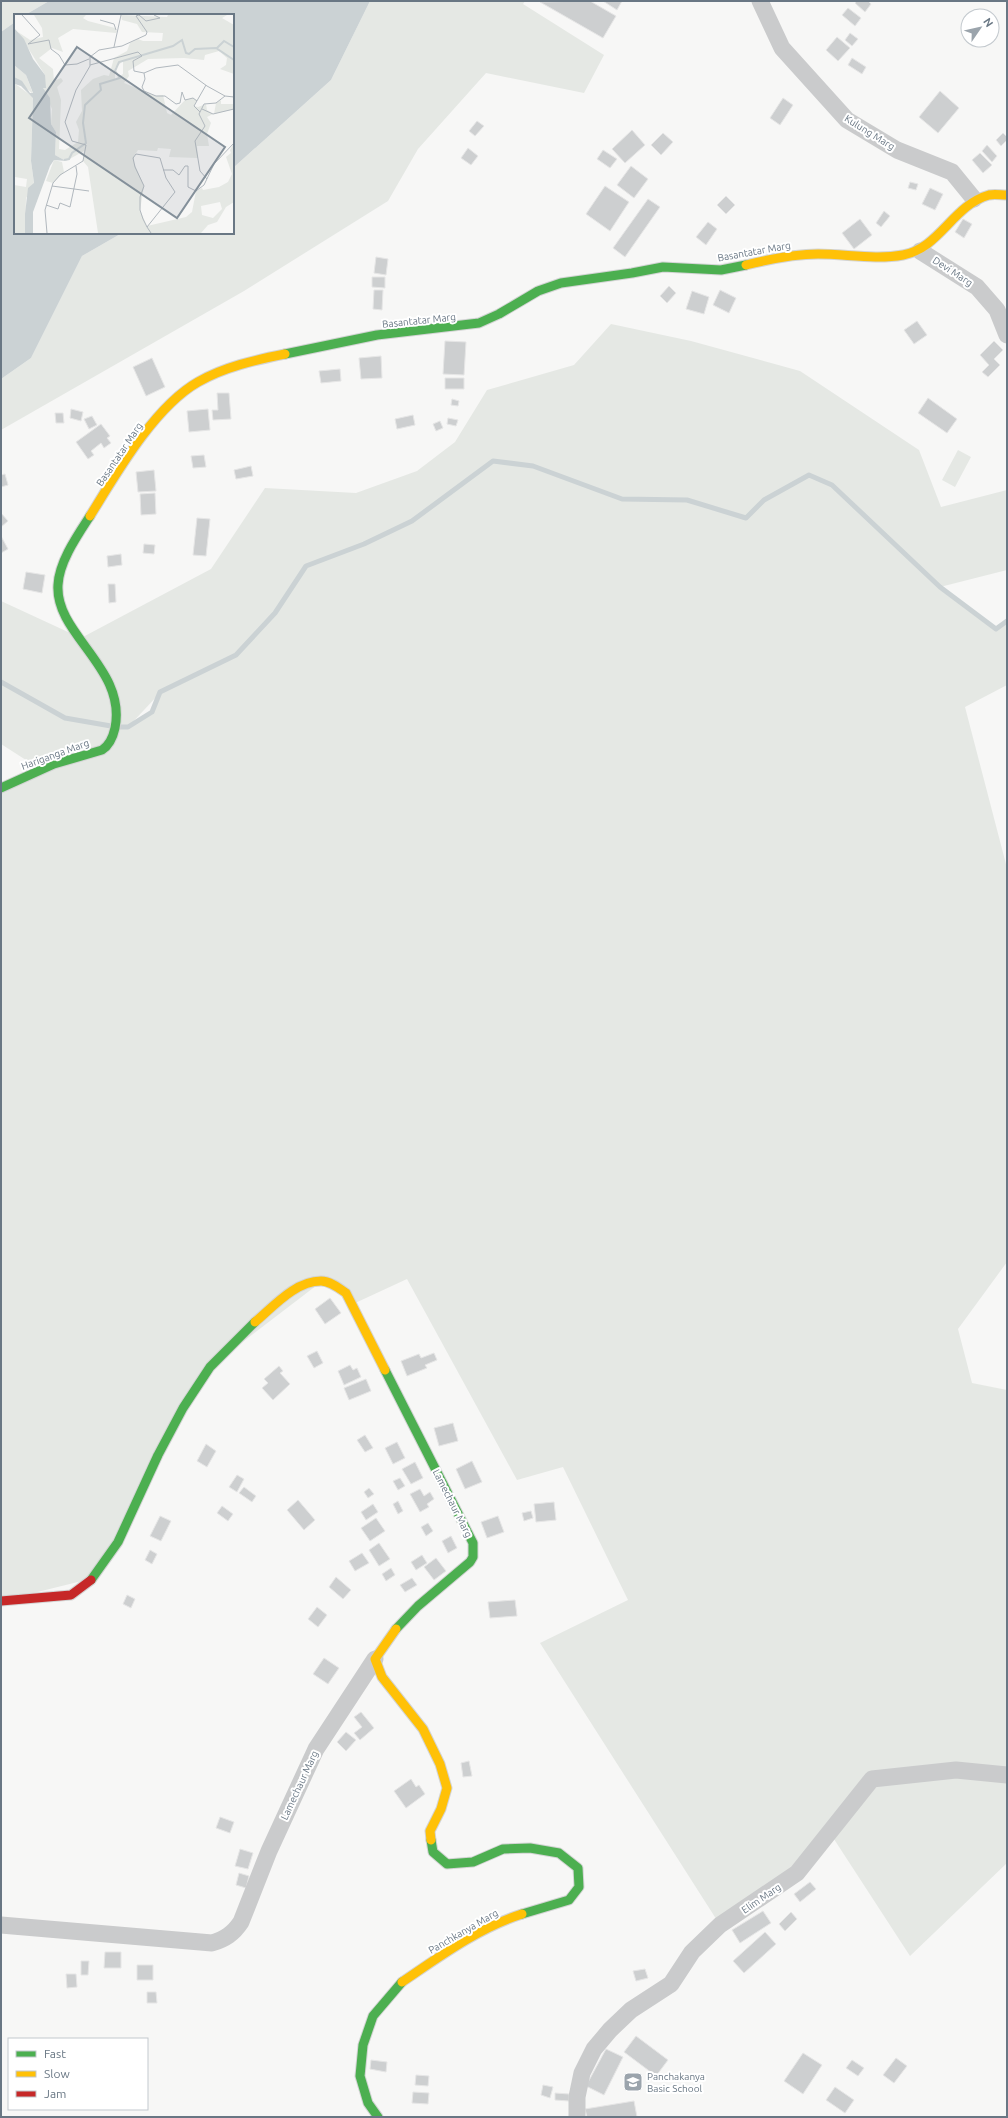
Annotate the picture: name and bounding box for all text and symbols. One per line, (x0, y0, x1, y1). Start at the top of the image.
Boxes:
north arrow (960, 8, 1000, 48)
inset map (14, 14, 234, 234)
text: N (981, 16, 996, 29)
street label: Kulung Marg (843, 113, 897, 152)
street label: Basantatar Marg (717, 240, 792, 263)
street label: Devi Marg (931, 254, 975, 288)
street label: Basantatar Marg (382, 311, 457, 330)
street label: Basantatar Marg (94, 420, 145, 488)
street label: Hariganga Marg (20, 737, 91, 772)
street label: Lamechaur Marg (431, 1467, 474, 1539)
street label: Lamechaur Marg (279, 1749, 320, 1822)
street label: Elim Marg (740, 1881, 783, 1916)
street label: Panchkanya Marg (427, 1907, 500, 1956)
legend (8, 2038, 148, 2110)
text: Fast (44, 2047, 66, 2060)
text: Slow (44, 2067, 70, 2080)
school or university icon: Panchakanya Basic School (622, 2071, 644, 2093)
place label: Panchakanya Basic School (647, 2071, 705, 2094)
text: Jam (44, 2087, 66, 2100)

